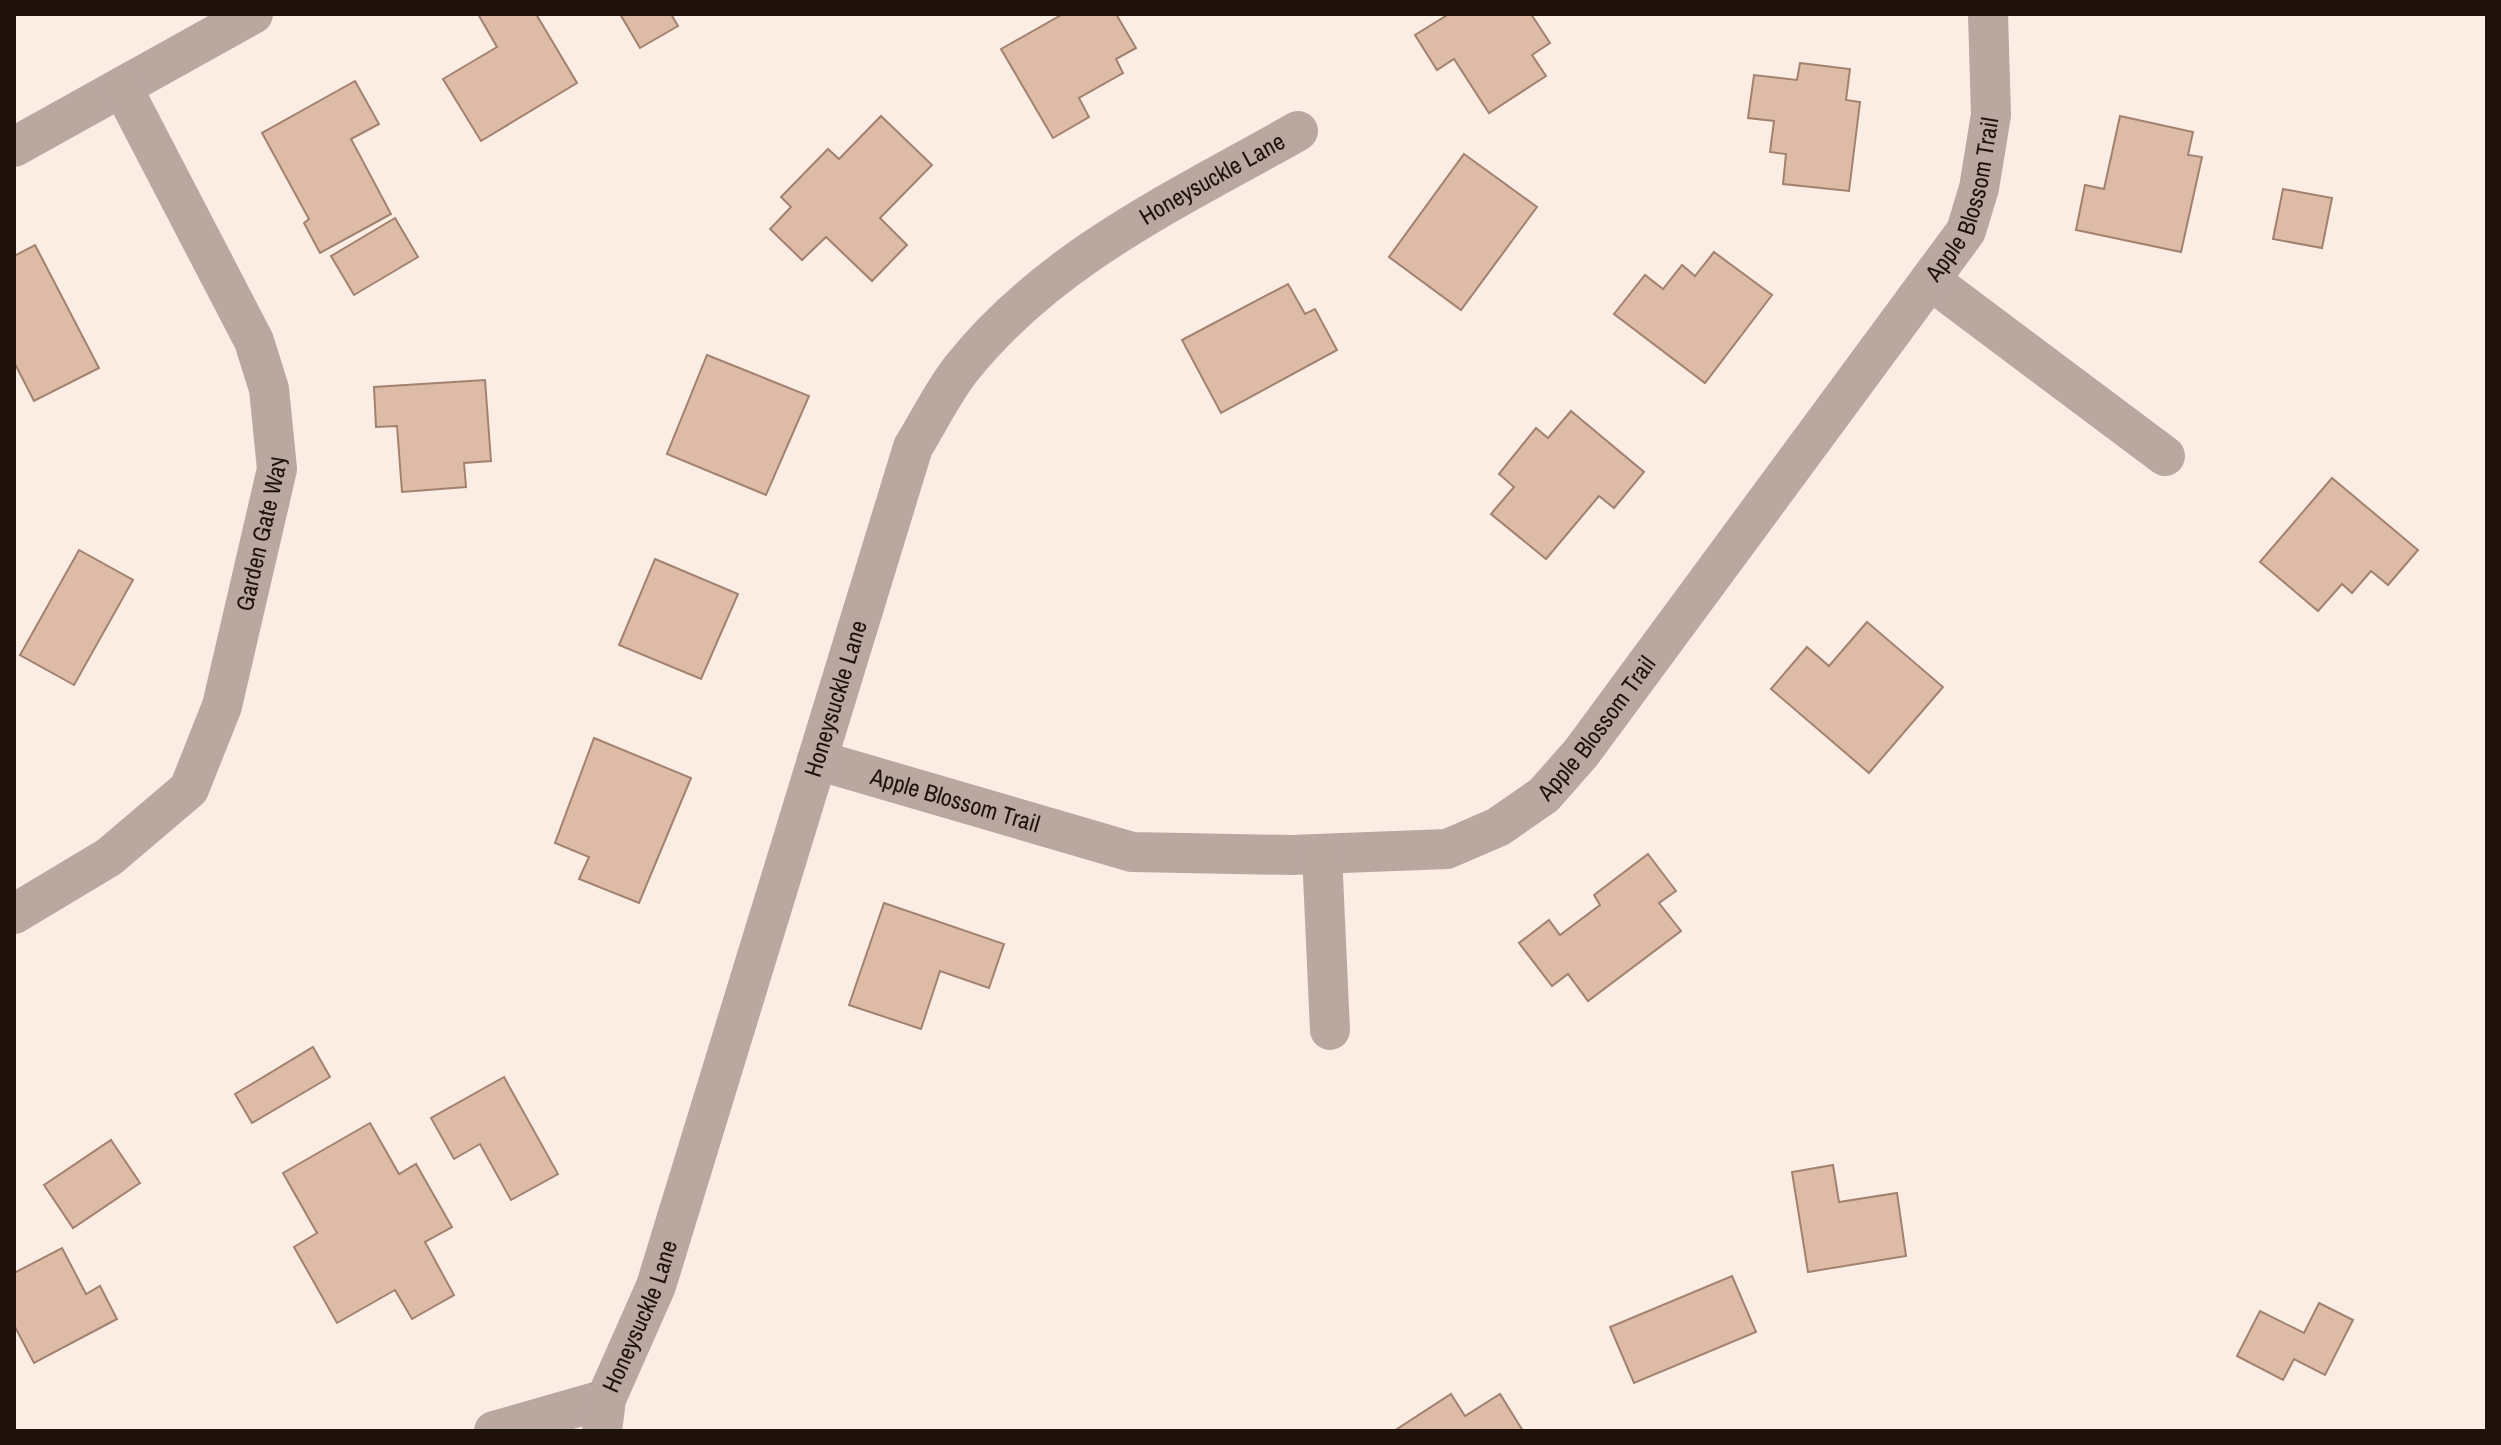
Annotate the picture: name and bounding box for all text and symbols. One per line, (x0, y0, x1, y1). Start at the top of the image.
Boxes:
street label: Apple Blossom Trail (1917, 115, 2005, 288)
street label: Honeysuckle Lane (1133, 125, 1290, 232)
street label: Garden Gate Way (228, 455, 292, 614)
street label: Honeysuckle Lane (796, 616, 874, 781)
street label: Apple Blossom Trail (1529, 649, 1662, 808)
street label: Apple Blossom Trail (866, 759, 1044, 839)
street label: Honeysuckle Lane (594, 1236, 684, 1397)

